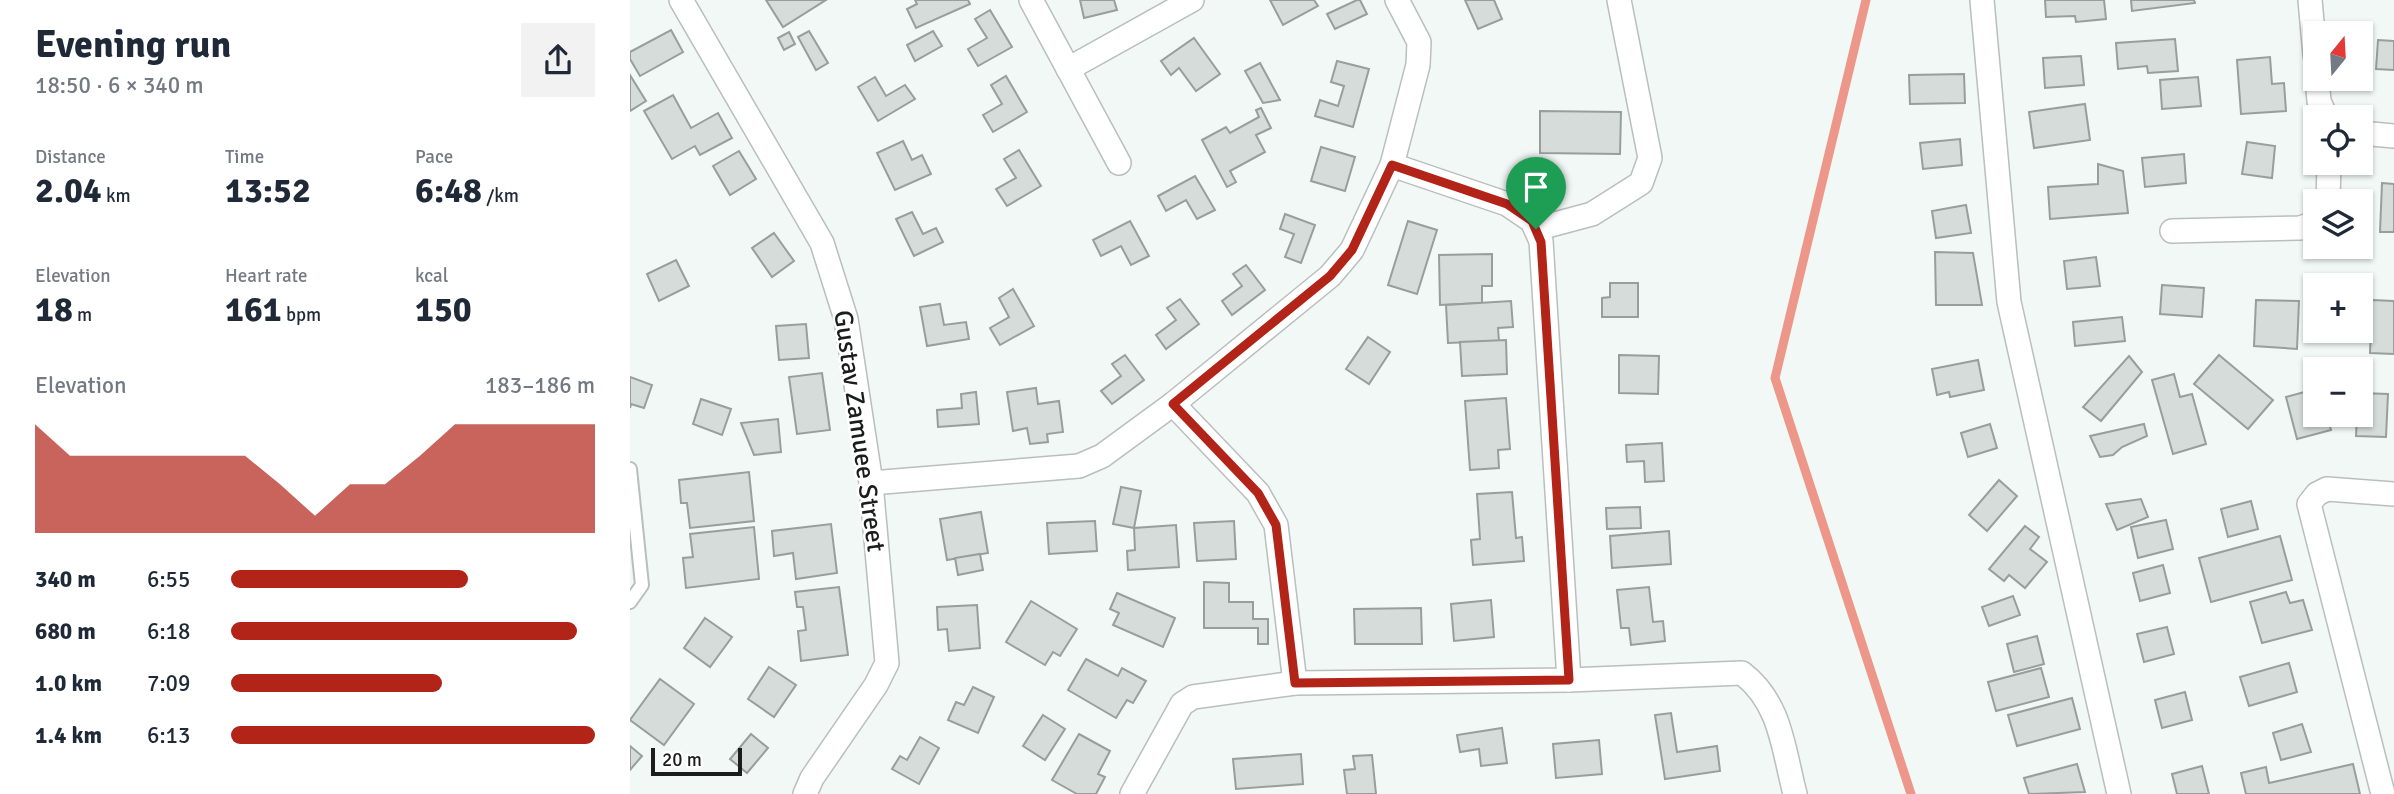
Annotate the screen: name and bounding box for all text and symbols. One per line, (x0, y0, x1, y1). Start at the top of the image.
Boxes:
text: Evening run (35, 21, 231, 68)
north arrow (2303, 21, 2373, 91)
map controls (2303, 21, 2373, 427)
button: share (521, 23, 595, 97)
text: 18:50 · 6 × 340 m (35, 71, 204, 100)
button: locate (2303, 105, 2373, 175)
text: Distance (35, 145, 106, 169)
text: Time (225, 145, 264, 169)
text: Pace (415, 145, 453, 169)
pin (1506, 157, 1566, 229)
icon: arrive (1517, 168, 1555, 206)
text: 2.04 (35, 169, 102, 212)
text: 13:52 (225, 169, 311, 212)
text: 6:48 (415, 169, 482, 212)
text: km (102, 184, 131, 208)
text: /km (482, 184, 519, 208)
button: layers (2303, 189, 2373, 259)
text: Elevation (35, 264, 111, 288)
text: Heart rate (225, 264, 307, 288)
text: kcal (415, 264, 448, 288)
button: + (2303, 273, 2373, 343)
text: 18 (35, 288, 73, 331)
text: 161 (225, 288, 282, 331)
text: 150 (415, 288, 472, 331)
text: m (73, 303, 92, 327)
text: bpm (282, 303, 321, 327)
street label: Gustav Zamuee Street (826, 308, 892, 554)
button: − (2303, 357, 2373, 427)
text: Elevation (35, 371, 127, 400)
text: 183–186 m (485, 371, 595, 400)
text: 340 m (35, 565, 96, 594)
text: 6:55 (147, 565, 190, 594)
text: 680 m (35, 617, 96, 646)
text: 6:18 (147, 617, 190, 646)
text: 1.0 km (35, 669, 102, 698)
text: 7:09 (147, 669, 190, 698)
text: 1.4 km (35, 721, 102, 750)
text: 6:13 (147, 721, 190, 750)
scale bar (651, 745, 742, 777)
text: 20 m (662, 748, 702, 772)

